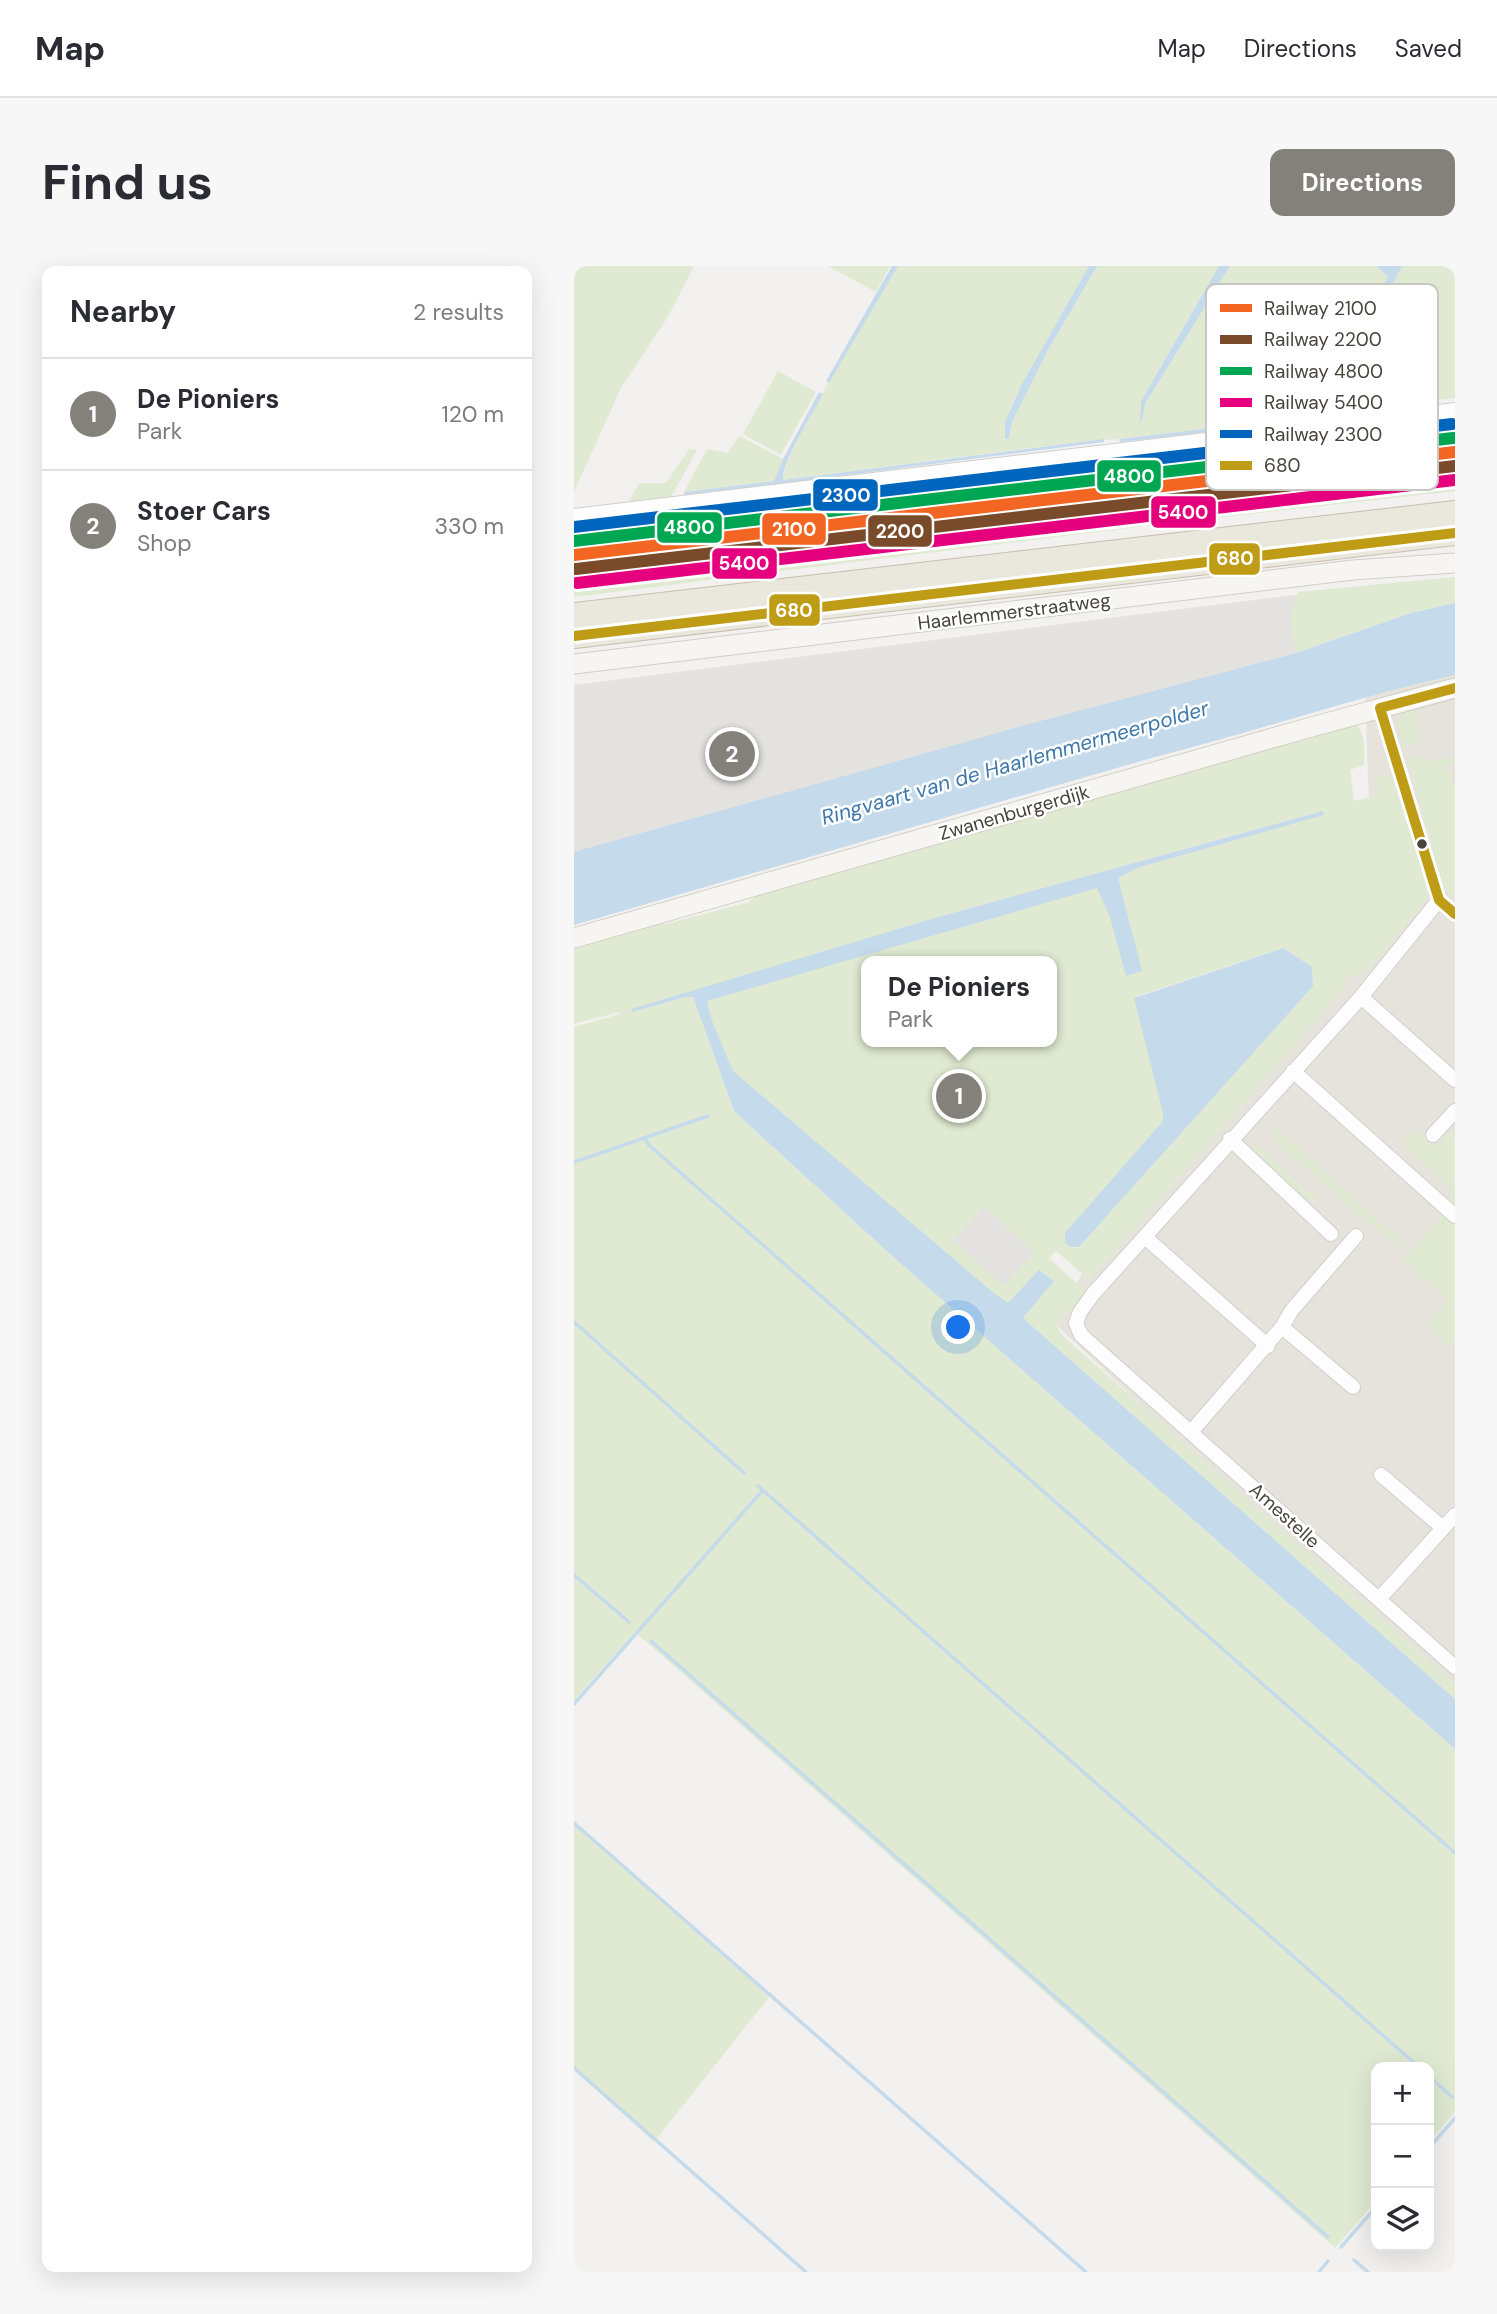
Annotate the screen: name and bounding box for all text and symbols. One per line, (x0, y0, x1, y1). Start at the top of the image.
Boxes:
text: Map (35, 27, 105, 70)
text: Map (1158, 33, 1206, 64)
text: Directions (1244, 33, 1357, 64)
text: Saved (1395, 33, 1462, 64)
button: Directions (1270, 149, 1455, 216)
text: Find us (42, 150, 213, 214)
legend (1206, 284, 1438, 490)
text: Nearby (70, 292, 176, 331)
text: Railway 2100 (1264, 296, 1377, 321)
text: 2 results (413, 297, 504, 327)
text: Railway 2200 (1264, 327, 1382, 352)
text: Railway 4800 (1264, 359, 1383, 384)
text: De Pioniers (137, 382, 279, 416)
text: Railway 5400 (1264, 390, 1383, 415)
text: 1 (89, 399, 97, 429)
text: 120 m (441, 399, 504, 429)
text: Park (137, 416, 182, 446)
text: Railway 2300 (1264, 422, 1382, 447)
text: 680 (1264, 453, 1300, 478)
line badge: 4800 (1096, 459, 1162, 493)
text: 4800 (1103, 464, 1155, 489)
line badge: 2300 (812, 478, 879, 512)
text: 2300 (821, 483, 871, 508)
text: Stoer Cars (137, 494, 271, 528)
line badge: 5400 (1150, 495, 1217, 529)
text: 5400 (1158, 500, 1208, 525)
text: 2 (86, 511, 100, 541)
text: 330 m (434, 511, 504, 541)
line badge: 4800 (656, 511, 723, 544)
line badge: 2100 (761, 512, 827, 546)
line badge: 2200 (867, 514, 933, 548)
text: 4800 (663, 515, 715, 540)
text: 2100 (772, 517, 816, 542)
text: 2200 (876, 519, 924, 544)
text: Shop (137, 528, 192, 558)
line badge: 680 (1208, 542, 1261, 576)
text: 680 (1216, 546, 1254, 571)
line badge: 5400 (711, 547, 778, 580)
text: 5400 (719, 551, 769, 576)
street label: Haarlemmerstraatweg (916, 587, 1112, 636)
line badge: 680 (768, 593, 821, 627)
text: 680 (775, 598, 813, 623)
water label: Ringvaart van de Haarlemmermeerpolder (818, 694, 1213, 832)
pin: 2 (709, 728, 755, 780)
street label: Zwanenburgerdijk (936, 779, 1093, 846)
unlabelled marker (1415, 837, 1429, 851)
popup (861, 956, 1057, 1047)
text: De Pioniers (888, 970, 1030, 1004)
text: Park (888, 1004, 933, 1034)
pin: 1 (936, 1070, 982, 1122)
your location (941, 1310, 975, 1344)
street label: Amestelle (1244, 1477, 1325, 1554)
map controls (1371, 2062, 1434, 2251)
button: + (1371, 2062, 1434, 2125)
button: − (1371, 2125, 1434, 2188)
button: layers (1371, 2188, 1434, 2251)

